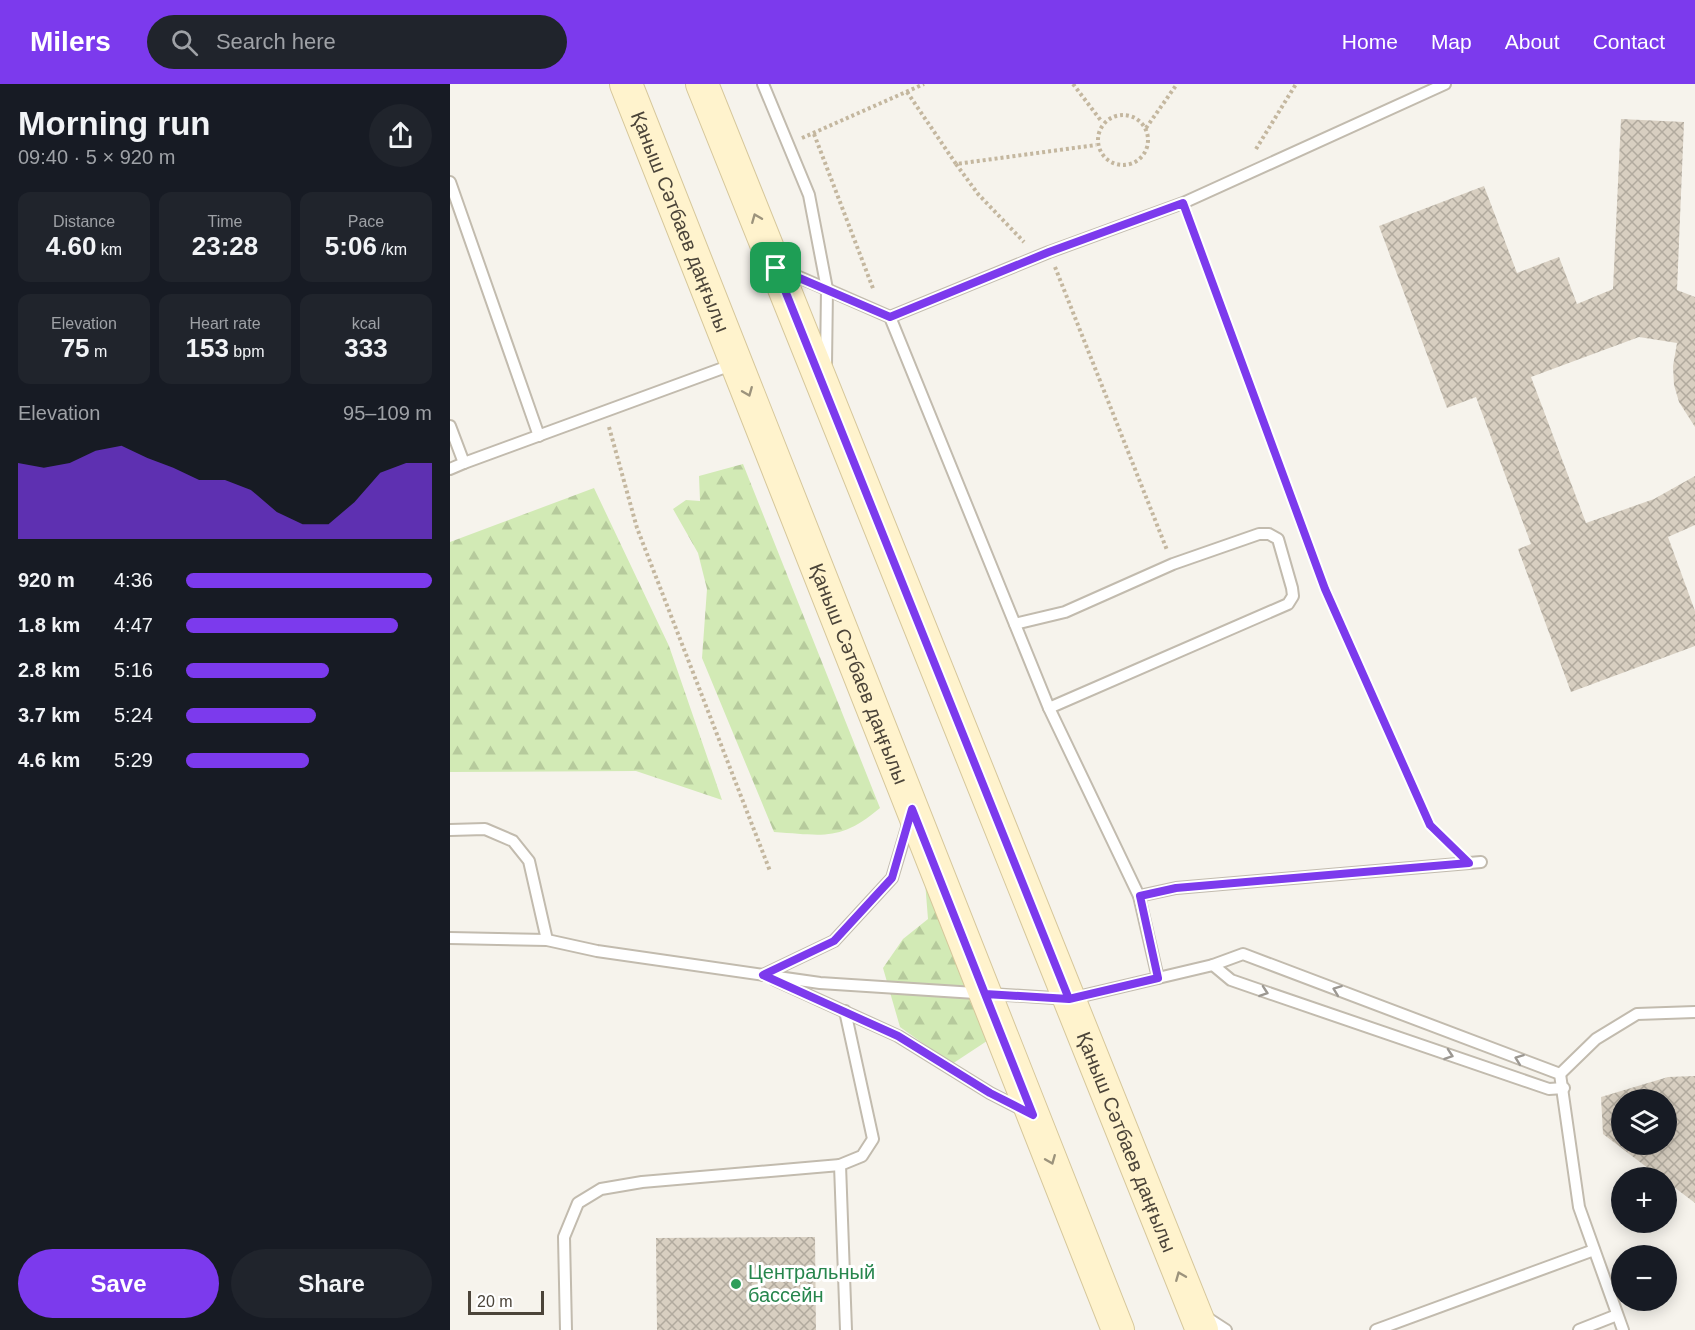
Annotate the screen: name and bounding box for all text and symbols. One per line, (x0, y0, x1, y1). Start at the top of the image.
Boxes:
search box (147, 15, 567, 69)
text: Milers (30, 26, 111, 57)
icon: search (168, 26, 201, 59)
text: Search here (216, 29, 336, 54)
text: Home (1342, 30, 1398, 53)
text: Map (1431, 30, 1472, 53)
text: About (1505, 30, 1560, 53)
text: Contact (1593, 30, 1665, 53)
button: share (369, 104, 432, 167)
text: Morning run (18, 105, 210, 142)
street label: Қаныш Сәтбаев даңғылы (627, 108, 734, 335)
text: 09:40 · 5 × 920 m (18, 146, 175, 168)
text: Distance (53, 213, 115, 230)
text: Time (208, 213, 242, 230)
text: Pace (348, 213, 384, 230)
one-way arrow (751, 213, 763, 224)
text: 4.60 (46, 231, 96, 261)
text: 23:28 (192, 231, 258, 261)
text: 5:06 (325, 231, 377, 261)
text: km (96, 241, 122, 258)
text: /km (377, 241, 407, 258)
pin (750, 242, 801, 293)
icon: arrive (759, 251, 792, 284)
text: Elevation (51, 315, 117, 332)
text: Heart rate (189, 315, 261, 332)
text: kcal (352, 315, 380, 332)
text: 75 (61, 333, 90, 363)
text: 153 (186, 333, 229, 363)
text: 333 (344, 333, 388, 363)
text: m (90, 343, 107, 360)
text: bpm (229, 343, 264, 360)
one-way arrow (741, 386, 753, 397)
text: Elevation (18, 402, 100, 424)
text: 95–109 m (343, 402, 432, 424)
street label: Қаныш Сәтбаев даңғылы (805, 560, 912, 787)
text: 920 m (18, 569, 75, 591)
text: 4:36 (114, 569, 153, 591)
text: 1.8 km (18, 614, 80, 636)
text: 4:47 (114, 614, 153, 636)
text: 2.8 km (18, 659, 80, 681)
text: 5:16 (114, 659, 153, 681)
text: 3.7 km (18, 704, 80, 726)
text: 5:24 (114, 704, 153, 726)
text: 4.6 km (18, 749, 80, 771)
text: 5:29 (114, 749, 153, 771)
one-way arrow (1258, 984, 1269, 997)
one-way arrow (1332, 985, 1342, 998)
street label: Қаныш Сәтбаев даңғылы (1072, 1029, 1181, 1255)
one-way arrow (1443, 1047, 1454, 1060)
one-way arrow (1514, 1053, 1525, 1066)
map controls (1611, 1089, 1677, 1311)
button: layers (1611, 1089, 1677, 1155)
one-way arrow (1043, 1154, 1056, 1165)
button: + (1611, 1167, 1677, 1233)
button: − (1611, 1245, 1677, 1311)
button: Save (18, 1249, 219, 1318)
button: Share (231, 1249, 432, 1318)
place label: Центральный бассейн (748, 1261, 875, 1306)
one-way arrow (1175, 1271, 1187, 1282)
marker: Центральный бассейн (729, 1277, 743, 1291)
scale bar (468, 1288, 544, 1316)
text: 20 m (477, 1293, 513, 1310)

